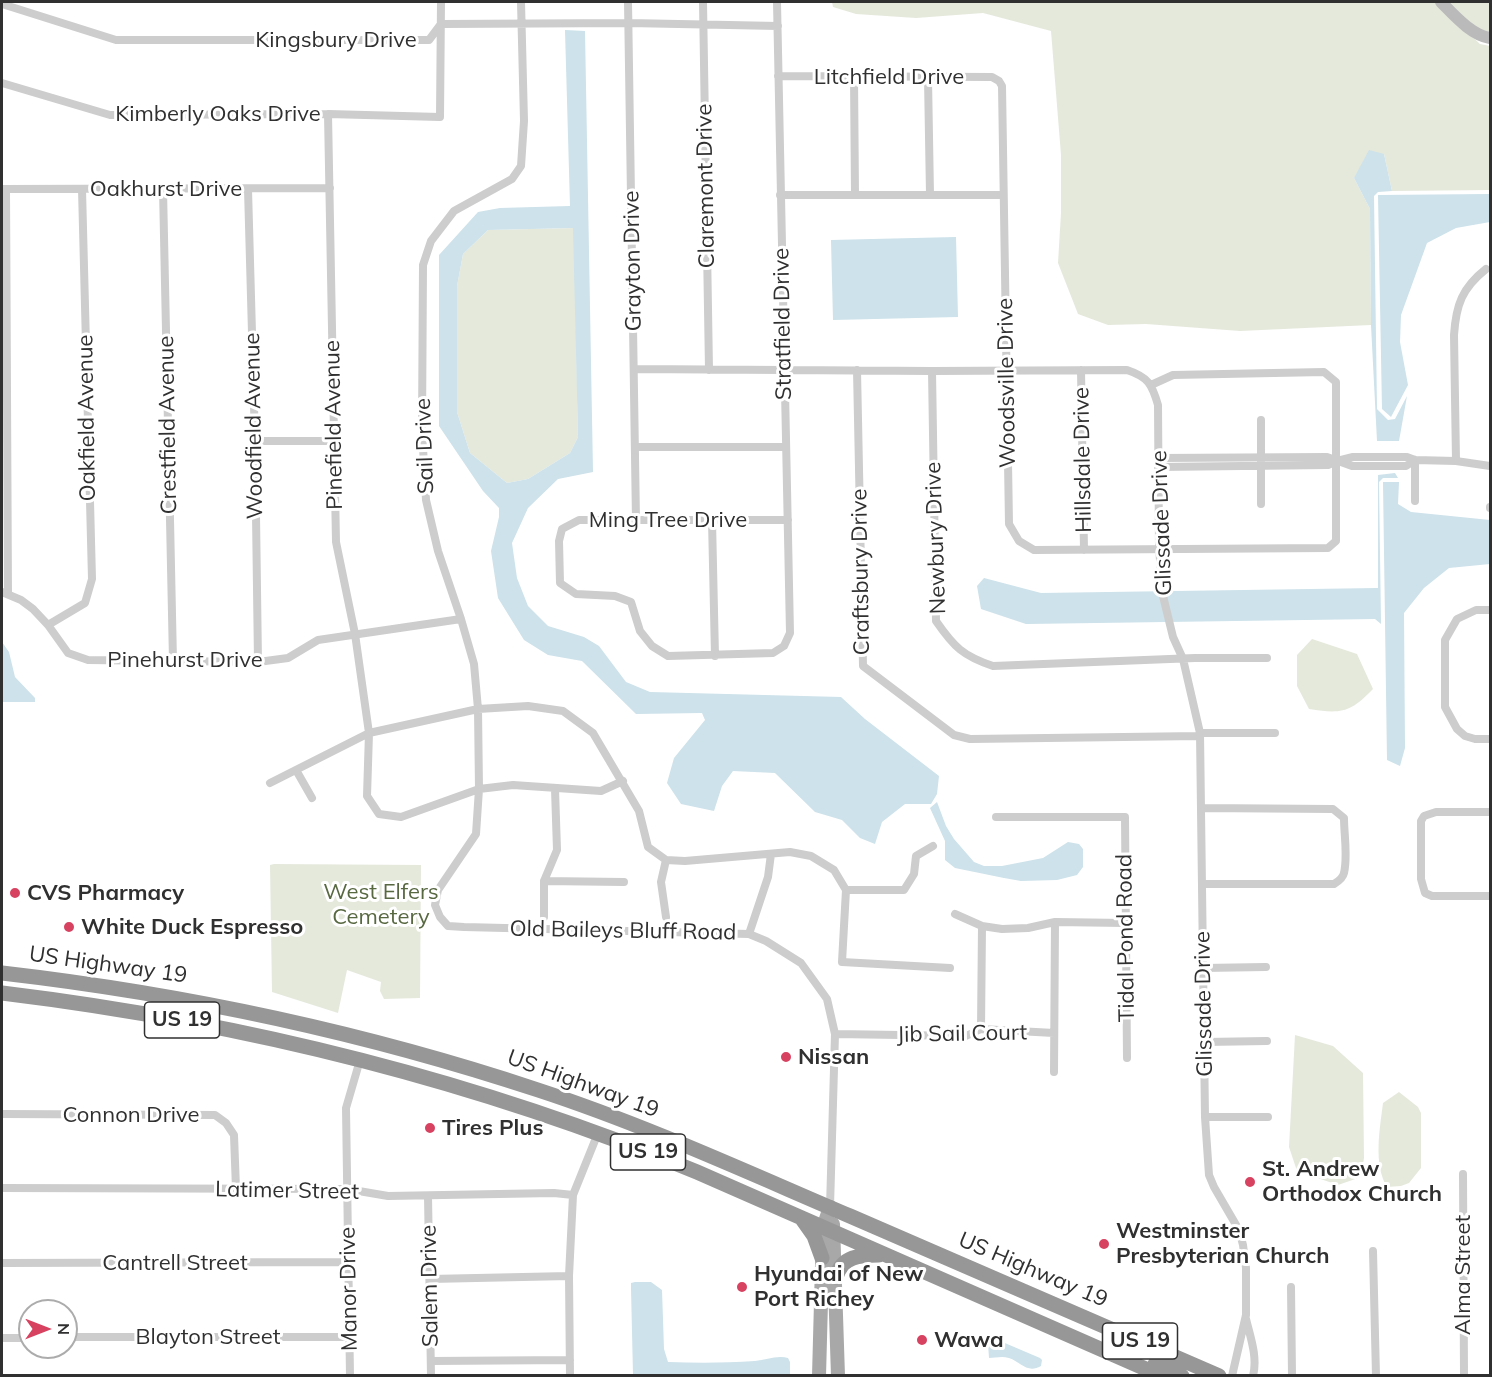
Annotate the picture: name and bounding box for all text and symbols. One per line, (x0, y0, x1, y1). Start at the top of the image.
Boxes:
street label: Kingsbury Drive (255, 27, 417, 53)
street label: Litchfield Drive (814, 64, 964, 90)
street label: Kimberly Oaks Drive (115, 101, 321, 127)
street label: Claremont Drive (691, 103, 721, 269)
street label: Oakhurst Drive (90, 176, 242, 202)
street label: Grayton Drive (619, 190, 647, 332)
street label: Stratfield Drive (768, 248, 798, 400)
street label: Woodsville Drive (992, 298, 1022, 468)
street label: Woodfield Avenue (239, 332, 269, 520)
street label: Oakfield Avenue (72, 334, 102, 502)
street label: Crestfield Avenue (153, 335, 183, 515)
street label: Pinefield Avenue (319, 340, 349, 510)
street label: Hillsdale Drive (1069, 387, 1097, 533)
street label: Sail Drive (410, 397, 440, 495)
street label: Glissade Drive (1146, 450, 1178, 596)
street label: Newbury Drive (920, 461, 952, 615)
street label: Craftsbury Drive (846, 488, 876, 656)
street label: Ming Tree Drive (589, 507, 747, 533)
street label: Pinehurst Drive (107, 647, 263, 673)
street label: Tidal Pond Road (1111, 854, 1141, 1022)
park label: West Elfers Cemetery (323, 879, 439, 930)
place label: CVS Pharmacy (27, 880, 184, 906)
marker: CVS Pharmacy (8, 886, 22, 900)
place label: White Duck Espresso (81, 914, 303, 940)
street label: Old Baileys Bluff Road (509, 916, 737, 946)
marker: White Duck Espresso (62, 920, 76, 934)
street label: Glissade Drive (1190, 931, 1218, 1077)
street label: US Highway 19 (27, 941, 189, 989)
road number: US 19 (144, 1002, 219, 1038)
street label: Jib Sail Court (897, 1020, 1027, 1048)
street label: US Highway 19 (504, 1044, 662, 1124)
place label: Nissan (798, 1044, 869, 1070)
marker: Nissan (779, 1050, 793, 1064)
street label: Connon Drive (63, 1102, 199, 1128)
place label: Tires Plus (442, 1115, 543, 1141)
marker: Tires Plus (423, 1121, 437, 1135)
road number: US 19 (610, 1134, 686, 1170)
place label: St. Andrew Orthodox Church (1262, 1156, 1442, 1208)
marker: St. Andrew Orthodox Church (1243, 1175, 1257, 1189)
street label: Latimer Street (215, 1177, 359, 1205)
street label: Alma Street (1450, 1215, 1476, 1335)
place label: Westminster Presbyterian Church (1116, 1218, 1330, 1270)
street label: Salem Drive (416, 1225, 444, 1347)
street label: Manor Drive (335, 1227, 363, 1351)
street label: US Highway 19 (954, 1227, 1112, 1313)
marker: Westminster Presbyterian Church (1097, 1237, 1111, 1251)
street label: Cantrell Street (102, 1250, 248, 1276)
place label: Hyundai of New Port Richey (754, 1261, 923, 1312)
marker: Hyundai of New Port Richey (735, 1280, 749, 1294)
north arrow (18, 1299, 78, 1359)
text: N (54, 1323, 74, 1335)
road number: US 19 (1102, 1323, 1178, 1359)
street label: Blayton Street (136, 1324, 280, 1350)
place label: Wawa (934, 1327, 1004, 1353)
marker: Wawa (915, 1333, 929, 1347)

